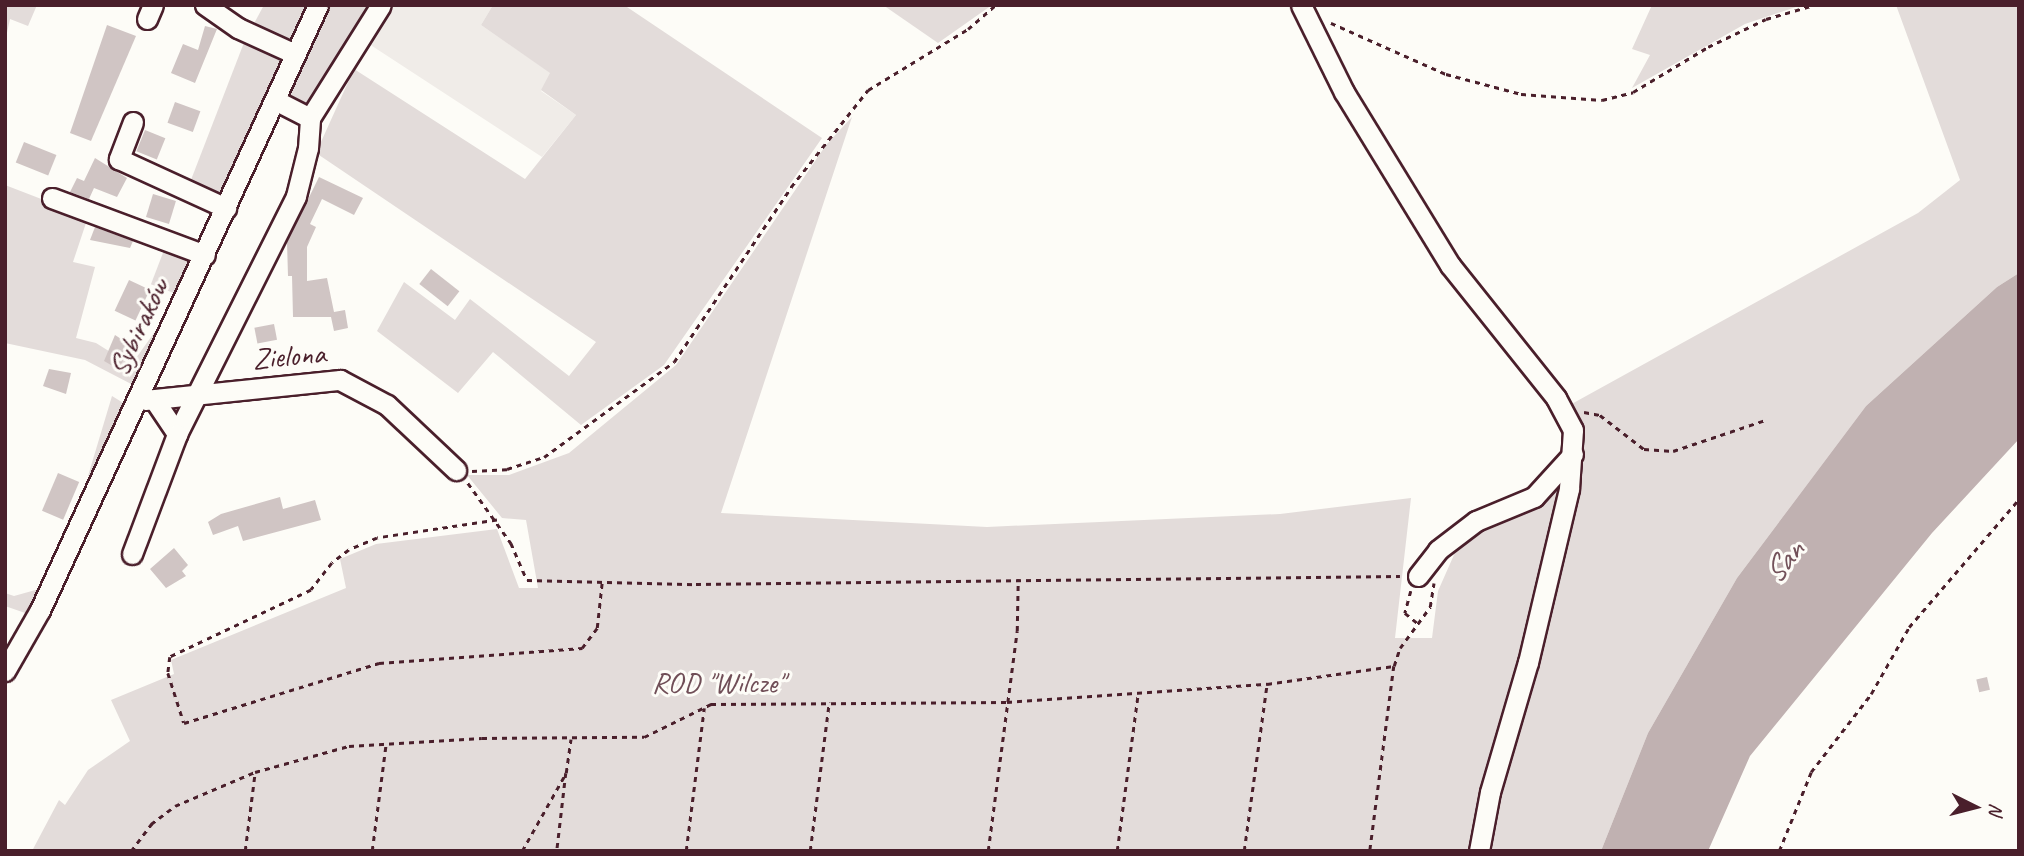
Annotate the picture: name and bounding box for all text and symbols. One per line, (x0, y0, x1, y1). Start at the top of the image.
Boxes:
street label: Sybiraków (100, 273, 176, 381)
street label: Zielona (251, 335, 327, 377)
water label: San (1755, 533, 1813, 591)
park label: ROD "Wilcze" (652, 664, 784, 700)
north arrow (1940, 772, 2010, 842)
text: N (1983, 802, 2008, 816)

